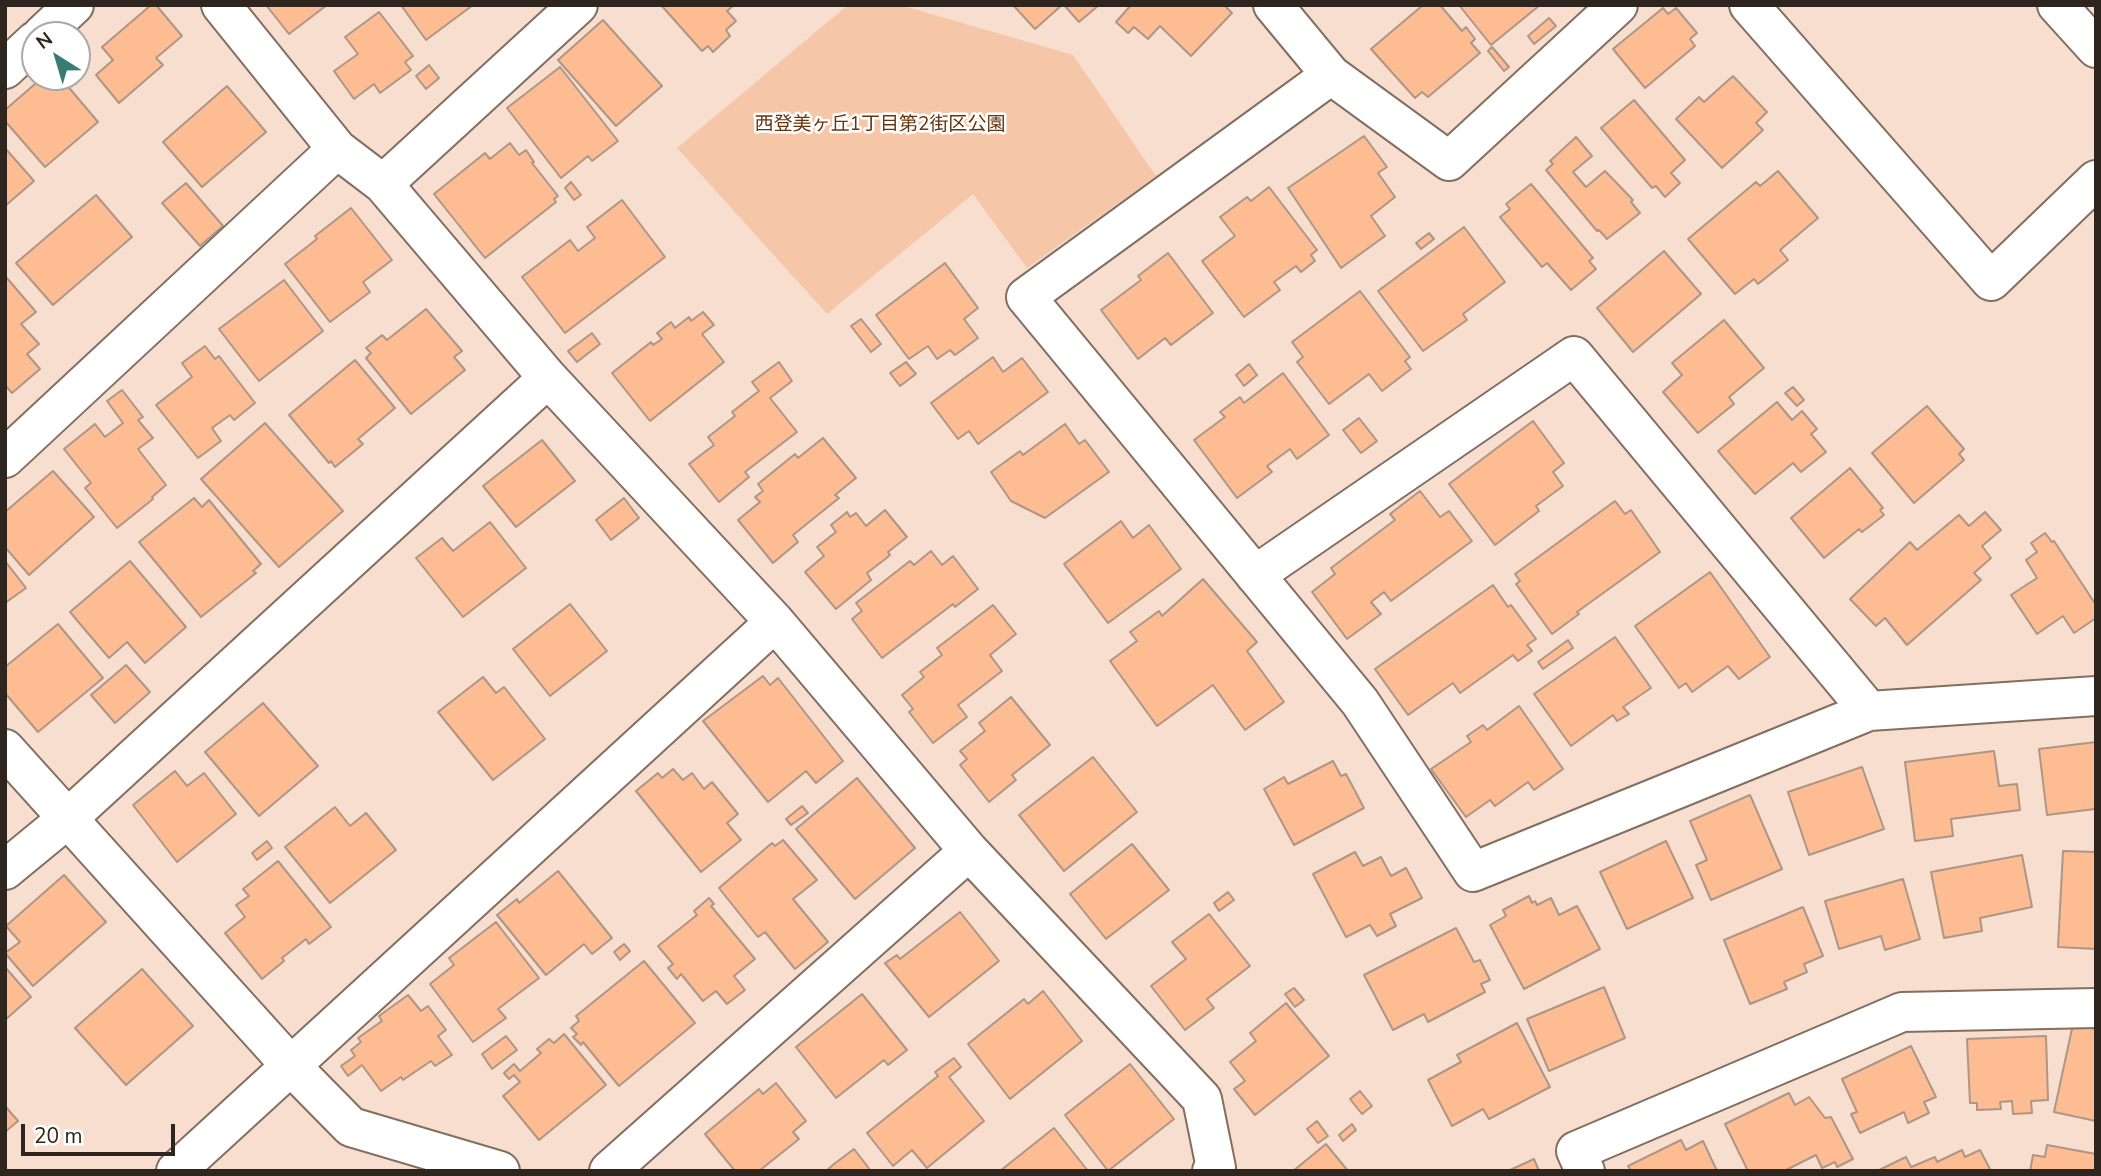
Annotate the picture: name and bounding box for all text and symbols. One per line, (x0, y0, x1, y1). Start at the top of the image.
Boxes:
north arrow (21, 21, 91, 91)
text: N (31, 26, 58, 55)
park label: 西登美ヶ丘1丁目第2街区公園 (755, 114, 1005, 136)
scale bar (24, 1110, 178, 1154)
text: 20 m (34, 1122, 83, 1150)

